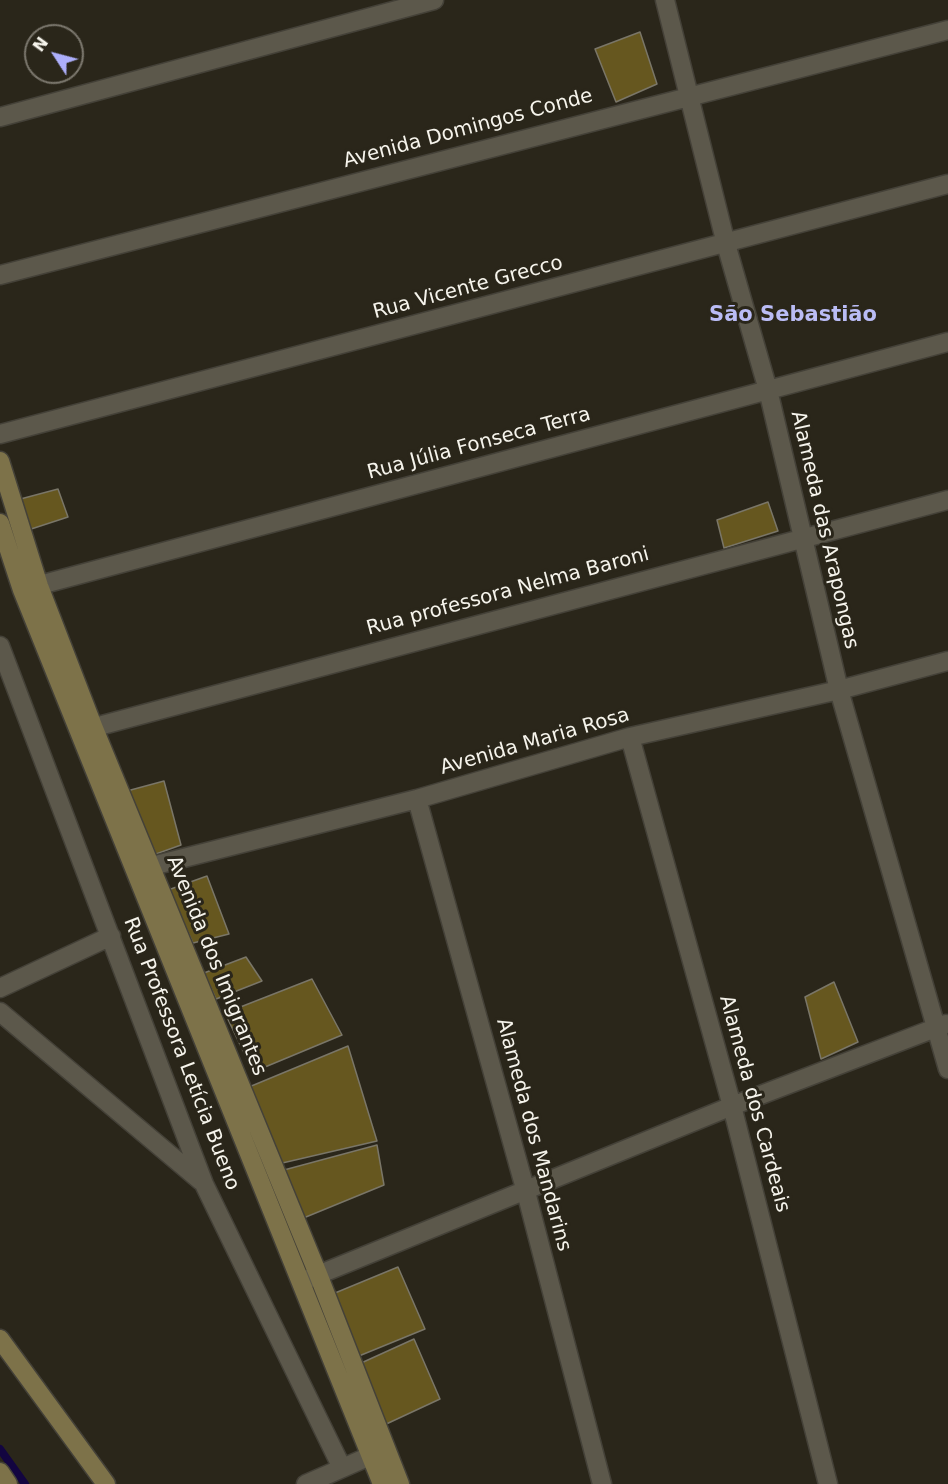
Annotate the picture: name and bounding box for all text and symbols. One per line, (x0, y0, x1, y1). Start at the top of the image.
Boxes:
north arrow (24, 24, 84, 84)
text: N (29, 33, 52, 55)
street label: Avenida Domingos Conde (341, 84, 595, 174)
street label: Rua Vicente Grecco (371, 251, 565, 325)
district label: São Sebastião (709, 303, 877, 329)
street label: Rua Júlia Fonseca Terra (365, 403, 593, 485)
street label: Alameda das Arapongas (785, 409, 863, 651)
street label: Rua professora Nelma Baroni (364, 543, 652, 641)
street label: Avenida Maria Rosa (437, 703, 633, 781)
street label: Avenida dos Imigrantes (161, 852, 271, 1080)
street label: Rua Professora Letícia Bueno (118, 914, 244, 1194)
street label: Alameda dos Cardeais (713, 993, 795, 1215)
street label: Alameda dos Mandarins (490, 1016, 576, 1254)

